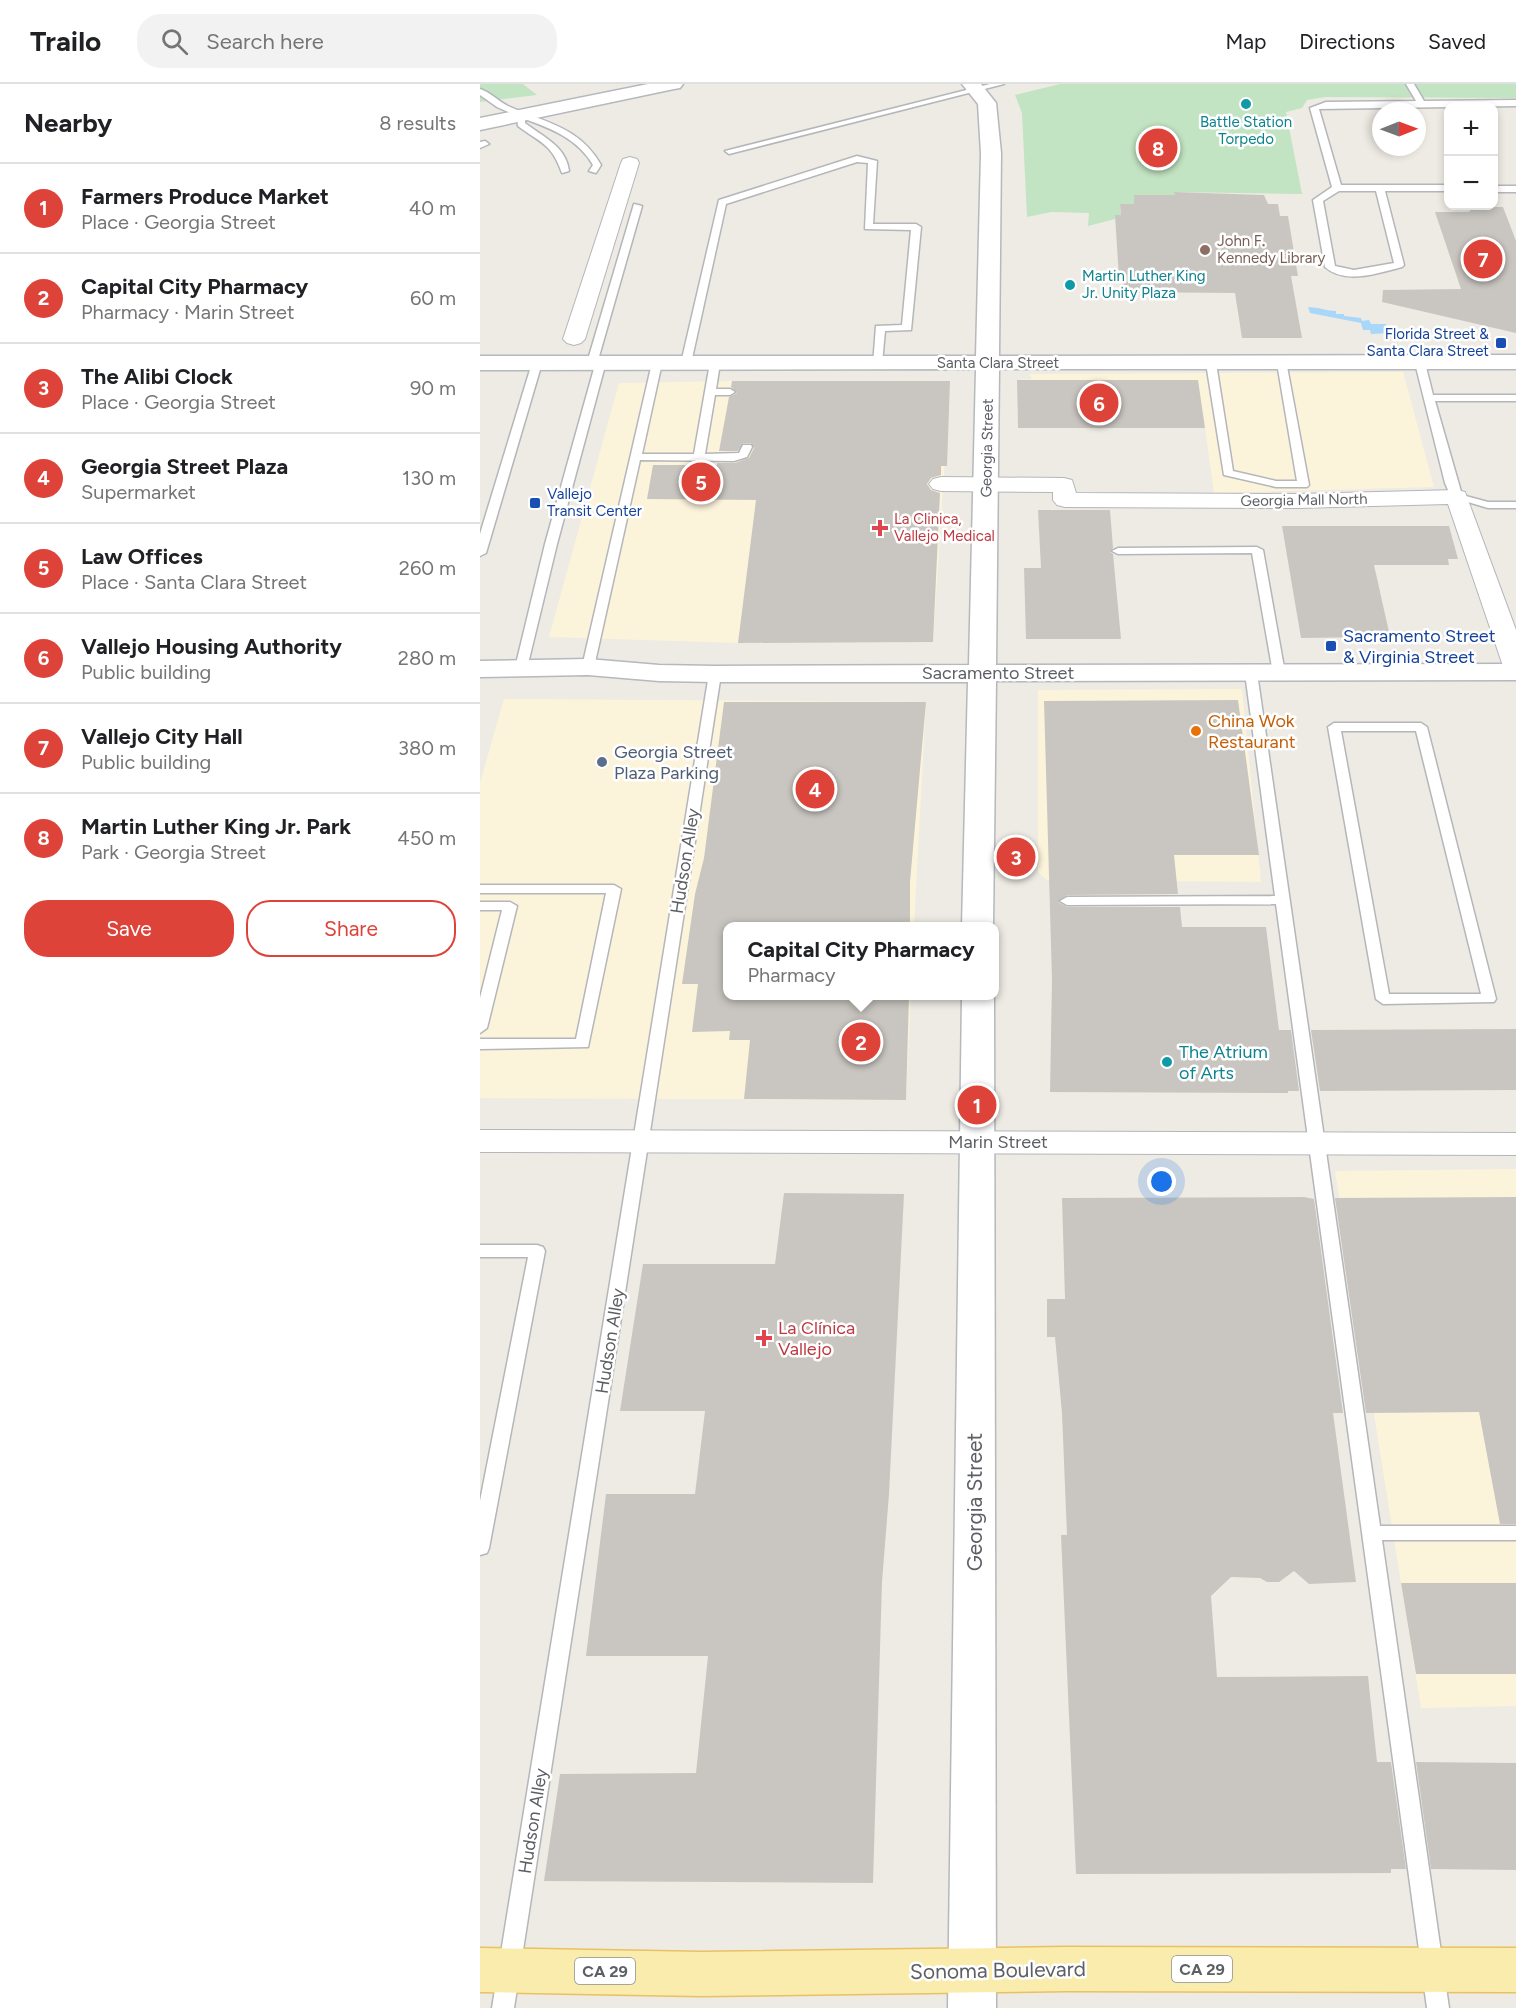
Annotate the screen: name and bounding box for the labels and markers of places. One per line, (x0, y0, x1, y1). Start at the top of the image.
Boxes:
marker: Battle Station Torpedo (1239, 97, 1253, 111)
place label: Battle Station Torpedo (1200, 113, 1292, 148)
pin: 8 (1138, 126, 1178, 170)
place label: John F. Kennedy Library (1217, 232, 1325, 267)
pin: 7 (1464, 236, 1502, 282)
marker: John F. Kennedy Library (1198, 243, 1212, 257)
place label: Martin Luther King Jr. Unity Plaza (1082, 267, 1206, 302)
marker: Martin Luther King Jr. Unity Plaza (1063, 278, 1077, 292)
place label: Florida Street & Santa Clara Street (1367, 325, 1489, 360)
marker: Florida Street & Santa Clara Street (1494, 336, 1508, 350)
pin: 6 (1080, 380, 1118, 426)
pin: 5 (682, 460, 720, 504)
place label: Vallejo Transit Center (547, 485, 642, 520)
marker: Vallejo Transit Center (528, 496, 542, 510)
place label: La Clinica, Vallejo Medical (894, 510, 995, 545)
marker: La Clinica, Vallejo Medical (871, 519, 889, 537)
place label: Sacramento Street & Virginia Street (1343, 625, 1496, 668)
marker: Sacramento Street & Virginia Street (1324, 639, 1338, 653)
place label: China Wok Restaurant (1208, 710, 1296, 753)
marker: China Wok Restaurant (1189, 724, 1203, 738)
place label: Georgia Street Plaza Parking (614, 741, 733, 784)
marker: Georgia Street Plaza Parking (595, 755, 609, 769)
pin: 4 (796, 766, 834, 812)
pin: 3 (996, 834, 1036, 880)
pin: 2 (842, 1020, 880, 1064)
place label: The Atrium of Arts (1179, 1041, 1268, 1084)
marker: The Atrium of Arts (1160, 1055, 1174, 1069)
pin: 1 (958, 1082, 996, 1128)
place label: La Clínica Vallejo (778, 1317, 855, 1360)
marker: La Clínica Vallejo (755, 1329, 773, 1347)

